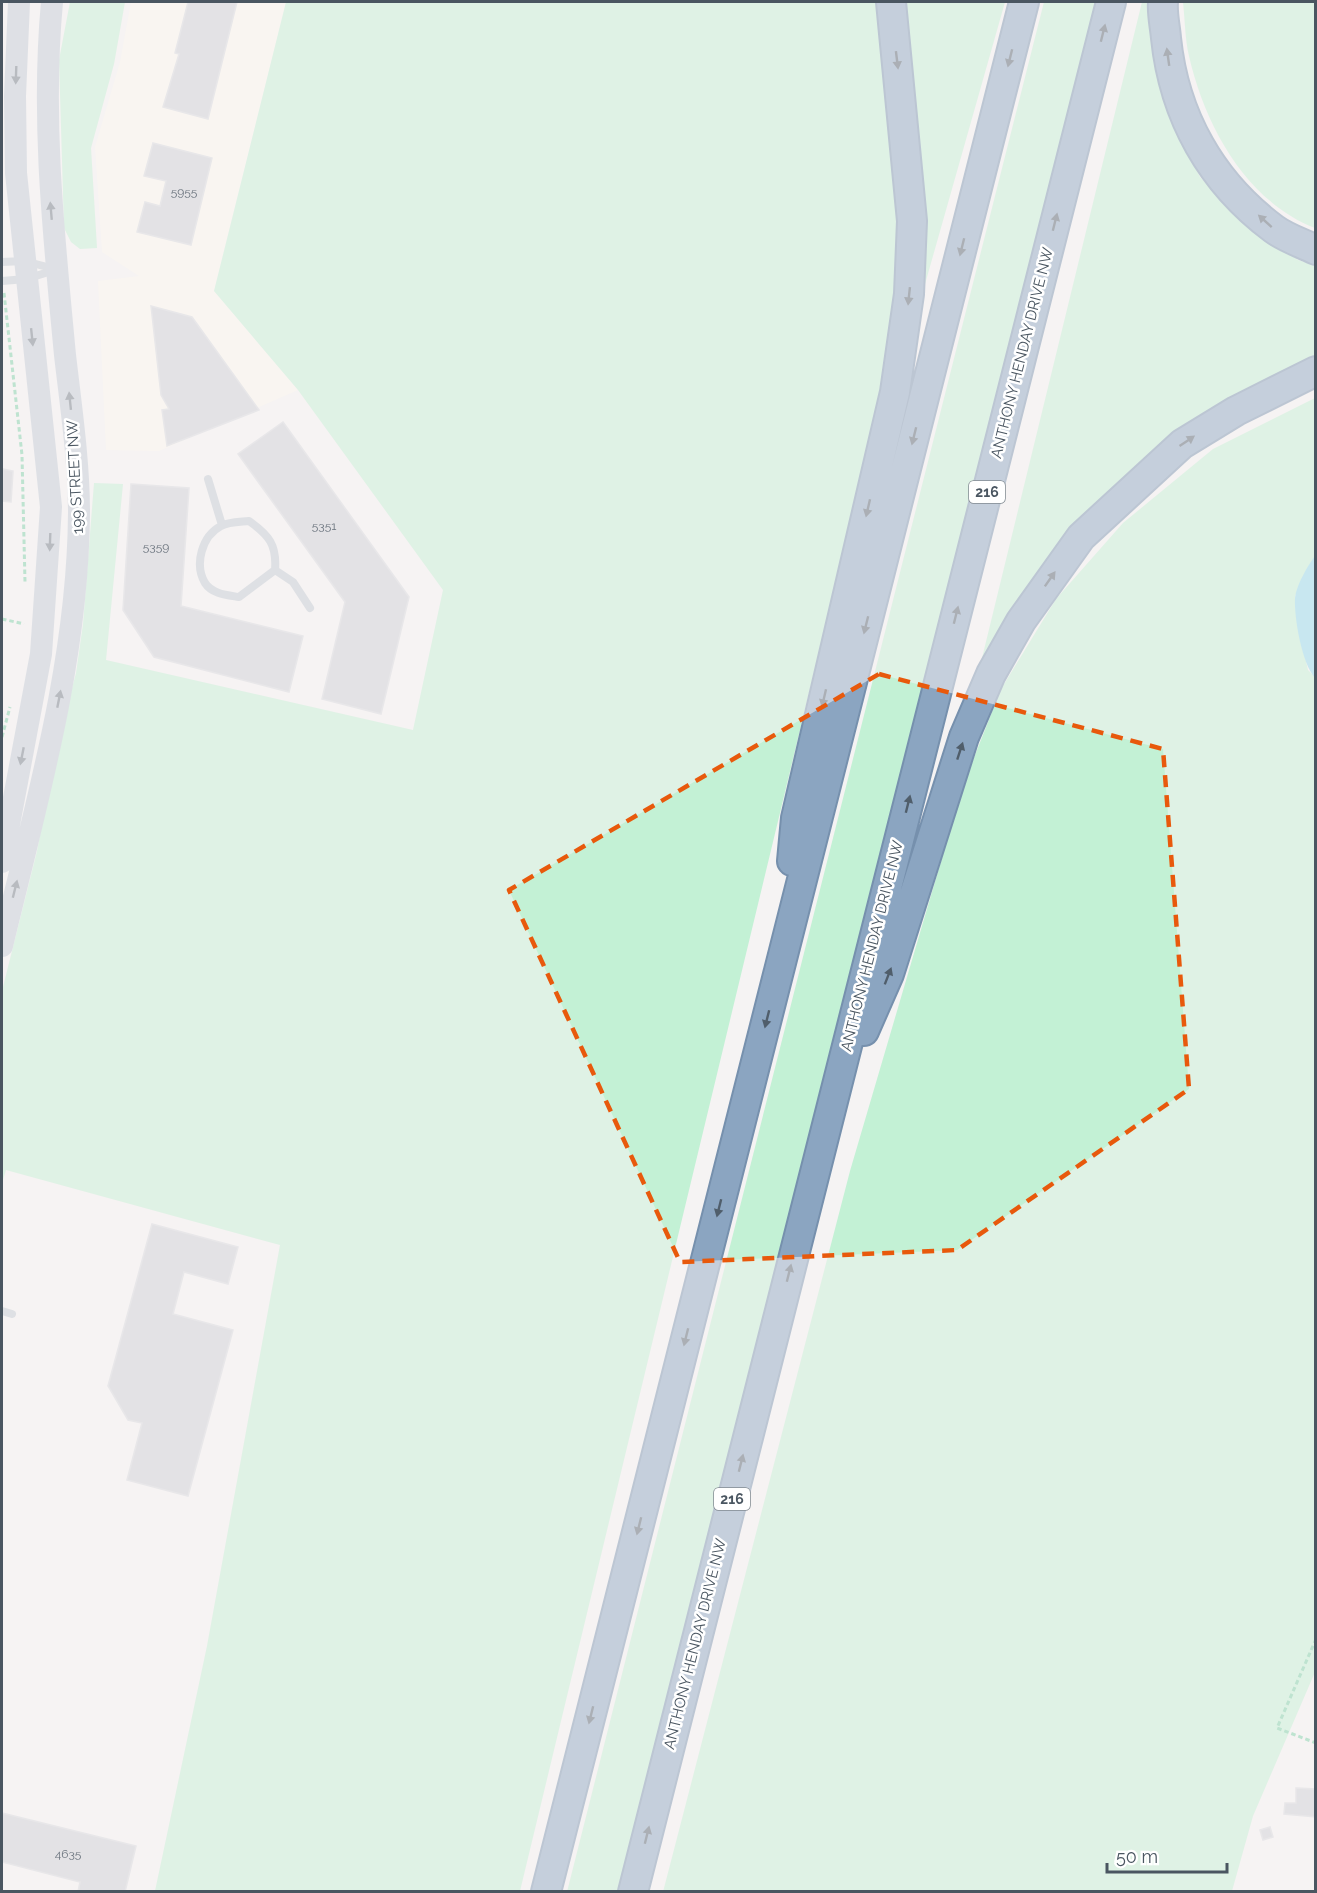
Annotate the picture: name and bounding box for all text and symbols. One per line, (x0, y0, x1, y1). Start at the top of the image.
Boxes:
one-way arrow (1099, 24, 1108, 42)
one-way arrow (1164, 48, 1173, 67)
one-way arrow (1004, 49, 1014, 67)
one-way arrow (893, 50, 902, 69)
one-way arrow (11, 66, 21, 85)
house number: 5955 (171, 185, 198, 199)
one-way arrow (46, 201, 56, 220)
one-way arrow (1051, 213, 1061, 231)
one-way arrow (1258, 215, 1273, 228)
one-way arrow (956, 238, 966, 256)
street label: ANTHONY HENDAY DRIVE NW (987, 245, 1057, 460)
one-way arrow (904, 286, 914, 305)
one-way arrow (27, 328, 37, 347)
one-way arrow (65, 392, 75, 411)
street label: 199 STREET NW (63, 419, 87, 534)
one-way arrow (909, 427, 918, 445)
one-way arrow (1179, 436, 1195, 447)
road number: 216 (969, 481, 1005, 503)
one-way arrow (862, 498, 872, 517)
house number: 5351 (312, 519, 336, 533)
one-way arrow (46, 533, 55, 552)
house number: 5359 (143, 540, 169, 554)
one-way arrow (1044, 571, 1056, 587)
one-way arrow (951, 605, 961, 624)
one-way arrow (861, 616, 871, 635)
one-way arrow (818, 688, 828, 707)
one-way arrow (55, 690, 64, 709)
one-way arrow (956, 742, 965, 760)
one-way arrow (18, 747, 27, 766)
one-way arrow (904, 794, 913, 812)
street label: ANTHONY HENDAY DRIVE NW (837, 838, 907, 1053)
one-way arrow (11, 880, 21, 899)
one-way arrow (884, 967, 893, 985)
one-way arrow (761, 1009, 771, 1028)
one-way arrow (714, 1199, 723, 1217)
one-way arrow (785, 1264, 794, 1282)
one-way arrow (681, 1328, 691, 1347)
one-way arrow (737, 1453, 747, 1472)
road number: 216 (714, 1488, 750, 1510)
one-way arrow (633, 1517, 643, 1536)
street label: ANTHONY HENDAY DRIVE NW (660, 1536, 730, 1751)
one-way arrow (585, 1706, 595, 1725)
one-way arrow (643, 1826, 652, 1844)
scale bar (1107, 1836, 1227, 1874)
text: 50 m (1116, 1846, 1158, 1867)
house number: 4635 (55, 1847, 82, 1861)

